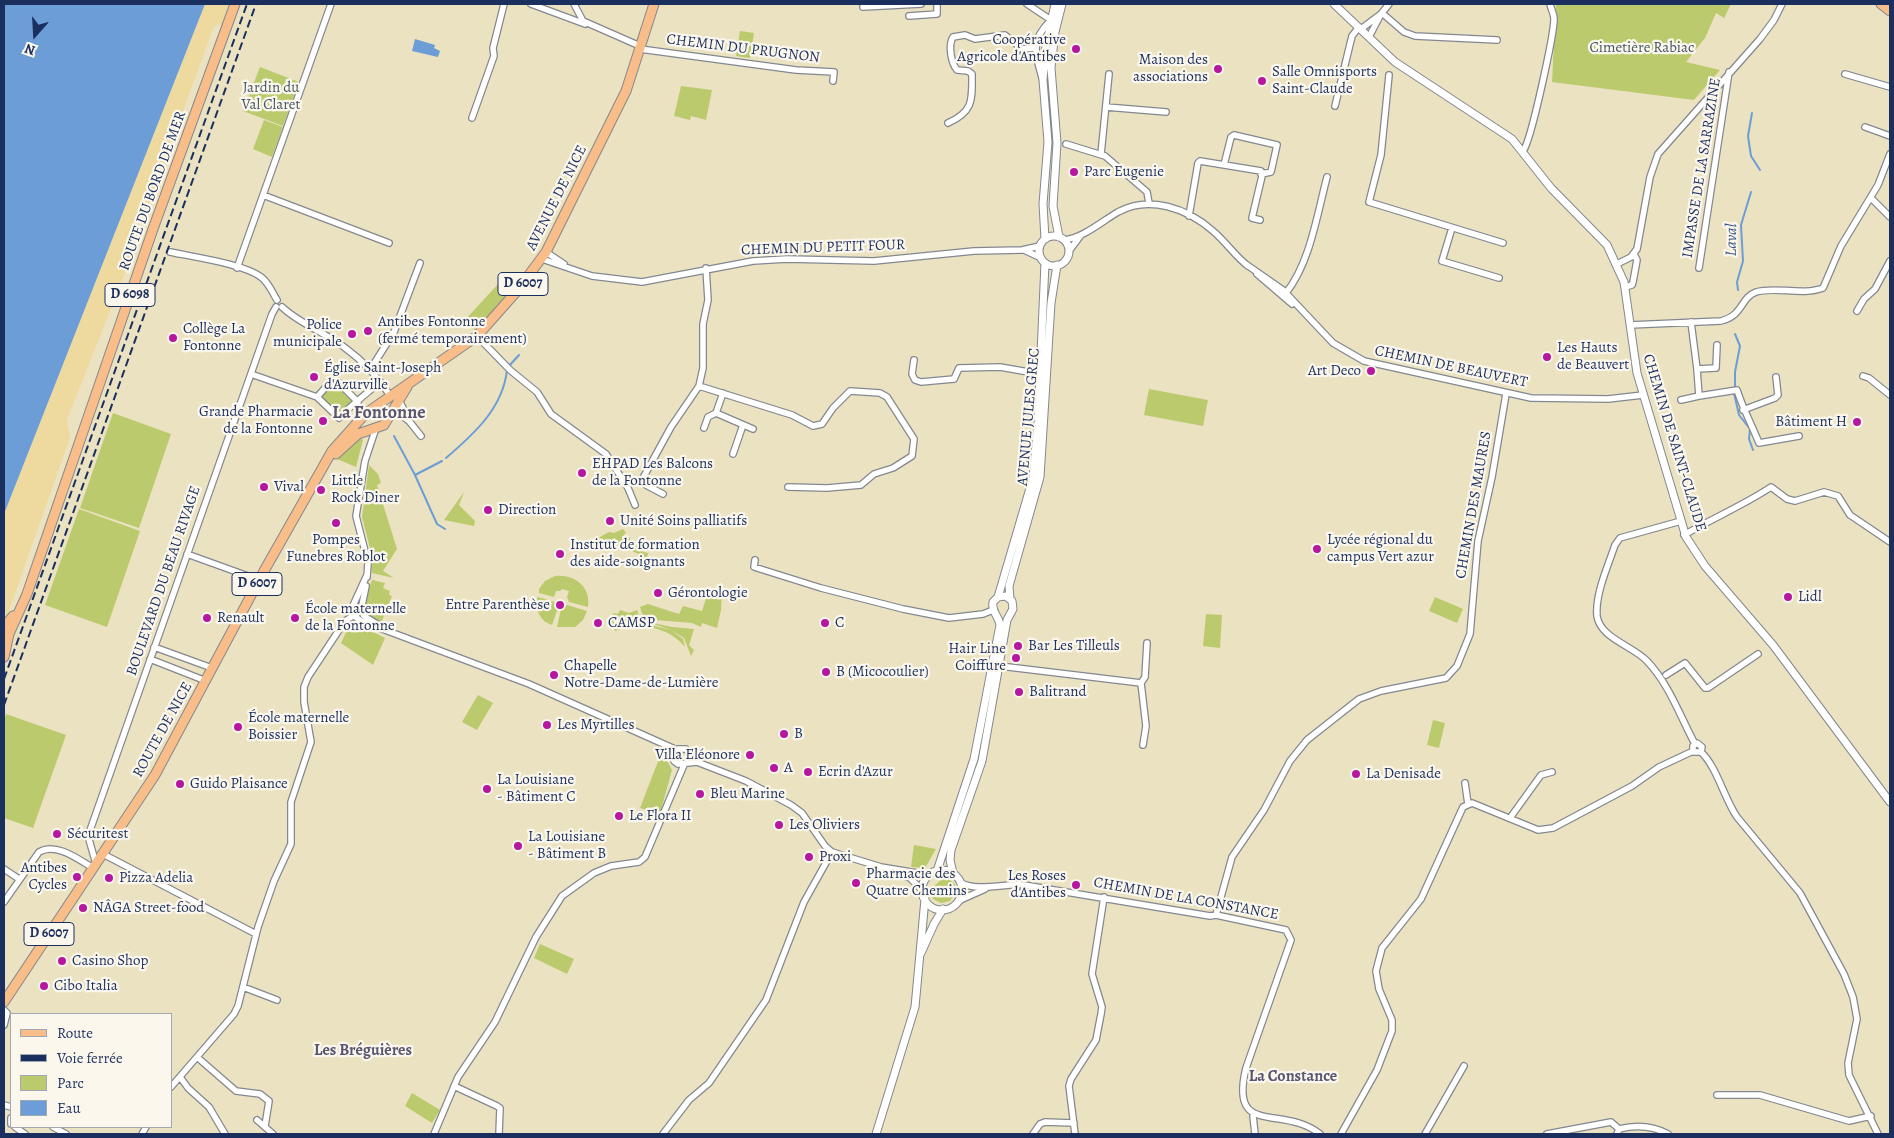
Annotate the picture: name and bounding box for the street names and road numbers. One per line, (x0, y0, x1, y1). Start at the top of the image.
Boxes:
street label: CHEMIN DU PRUGNON (665, 31, 821, 67)
street label: IMPASSE DE LA SARRAZINE (1679, 77, 1725, 259)
street label: ROUTE DU BORD DE MER (116, 109, 190, 273)
street label: AVENUE DE NICE (523, 142, 591, 254)
street label: CHEMIN DU PETIT FOUR (741, 236, 905, 260)
road number: D 6007 (498, 272, 548, 296)
road number: D 6098 (105, 284, 155, 306)
street label: CHEMIN DE BEAUVERT (1373, 342, 1529, 392)
street label: AVENUE JULES GREC (1014, 347, 1044, 487)
street label: CHEMIN DE SAINT-CLAUDE (1638, 352, 1710, 534)
street label: CHEMIN DES MAURES (1452, 430, 1496, 580)
street label: BOULEVARD DU BEAU RIVAGE (123, 484, 205, 678)
road number: D 6007 (232, 572, 282, 596)
street label: ROUTE DE NICE (129, 679, 197, 781)
street label: CHEMIN DE LA CONSTANCE (1092, 874, 1280, 924)
road number: D 6007 (24, 922, 74, 946)

